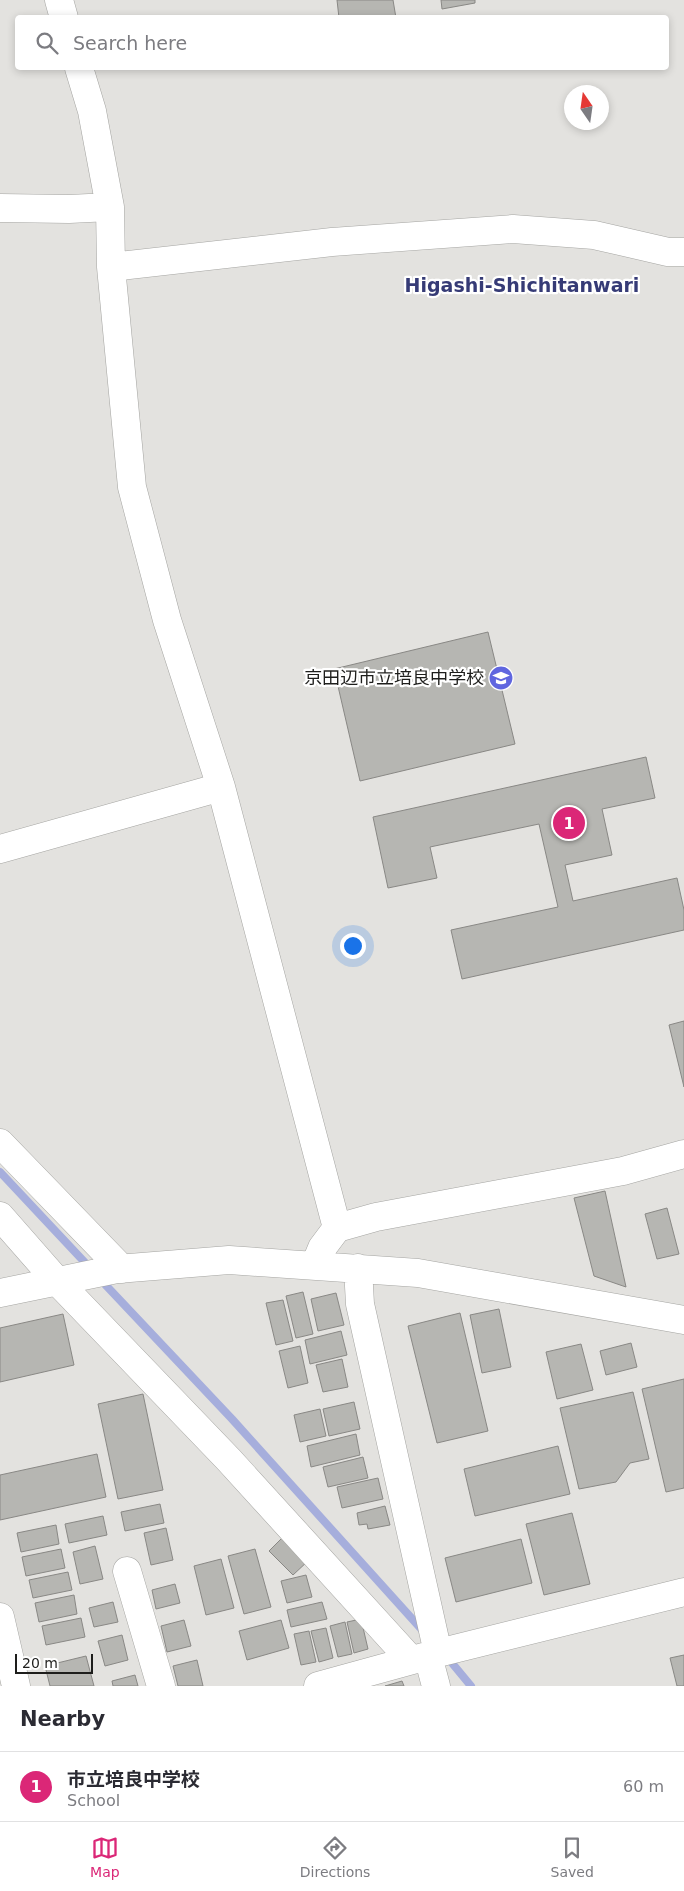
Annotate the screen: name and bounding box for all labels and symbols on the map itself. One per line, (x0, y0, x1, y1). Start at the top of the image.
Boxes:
north arrow (564, 85, 609, 130)
district label: Higashi-Shichitanwari (405, 274, 639, 296)
school or university icon: 京田辺市立培良中学校 (488, 665, 514, 691)
place label: 京田辺市立培良中学校 (304, 667, 484, 688)
pin: 1 (553, 804, 585, 842)
your location (340, 933, 366, 959)
scale bar (15, 1651, 92, 1674)

